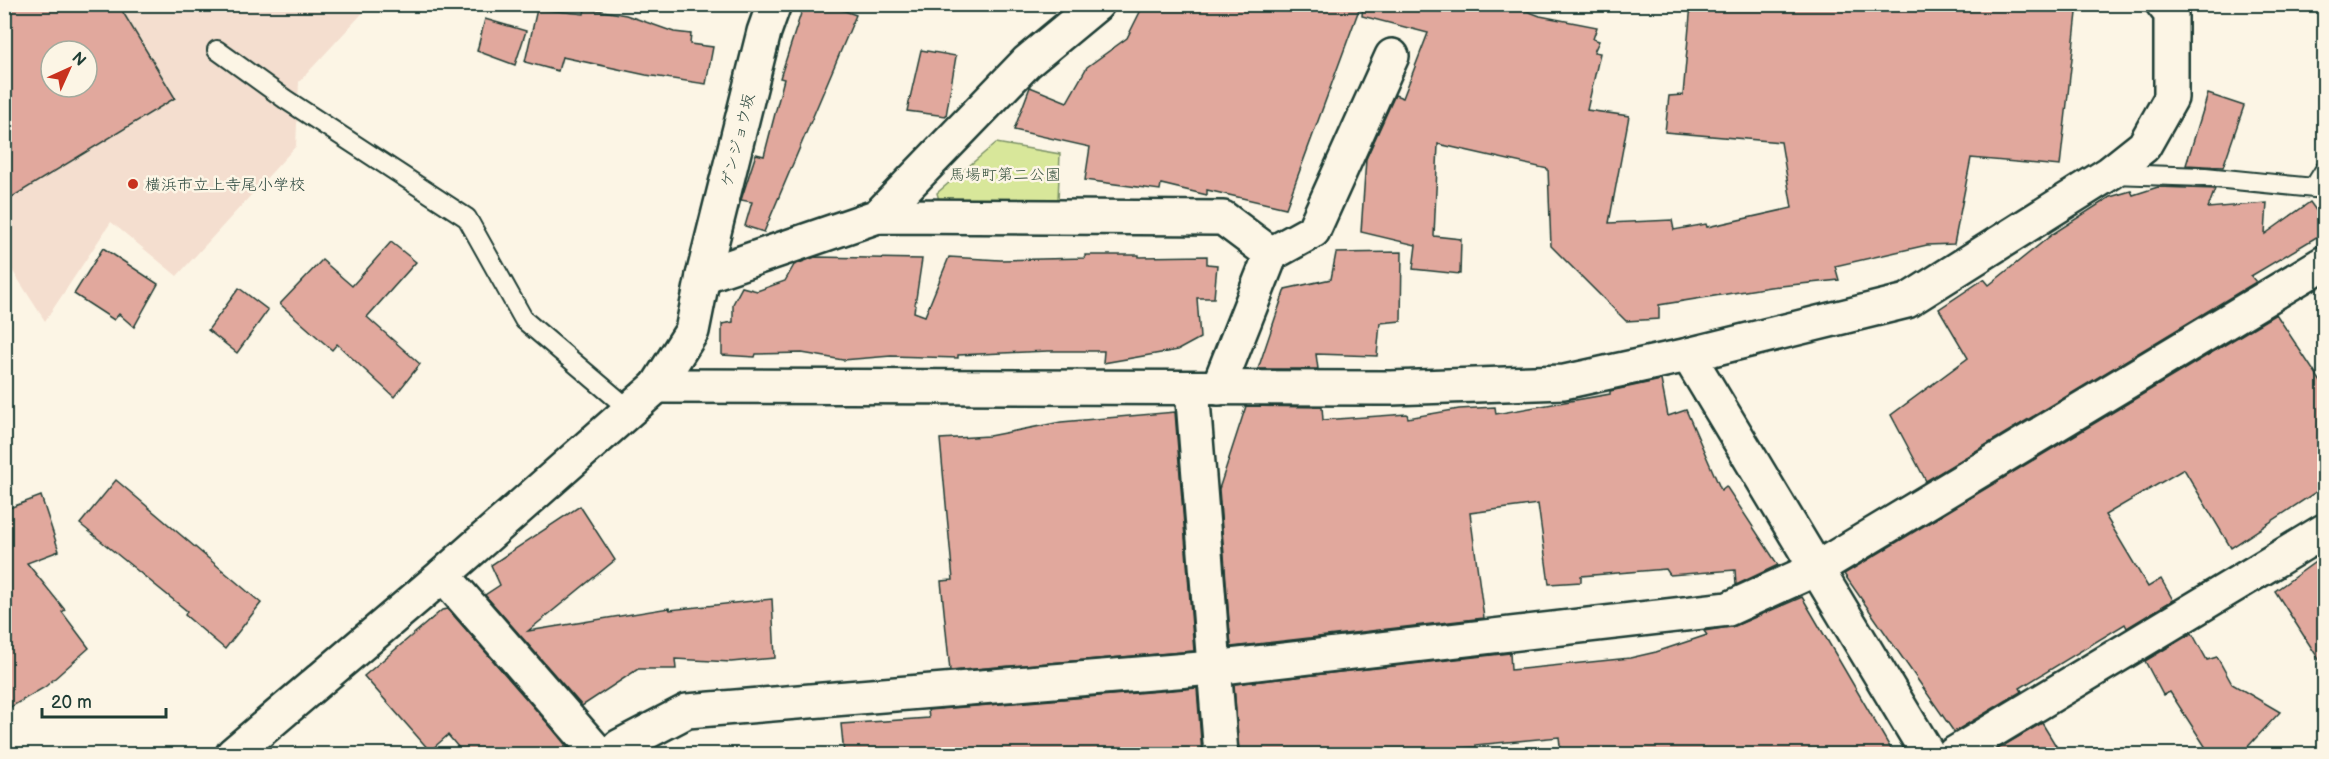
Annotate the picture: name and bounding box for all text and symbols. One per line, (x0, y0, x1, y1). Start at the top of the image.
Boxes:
north arrow (39, 39, 99, 99)
text: N (68, 48, 90, 70)
street label: ゲンジョウ坂 (718, 91, 759, 189)
park label: 馬場町第二公園 (949, 166, 1061, 185)
place label: 横浜市立上寺尾小学校 (145, 176, 305, 195)
marker: 横浜市立上寺尾小学校 (126, 177, 140, 191)
scale bar (42, 681, 166, 719)
text: 20 m (51, 692, 92, 713)

